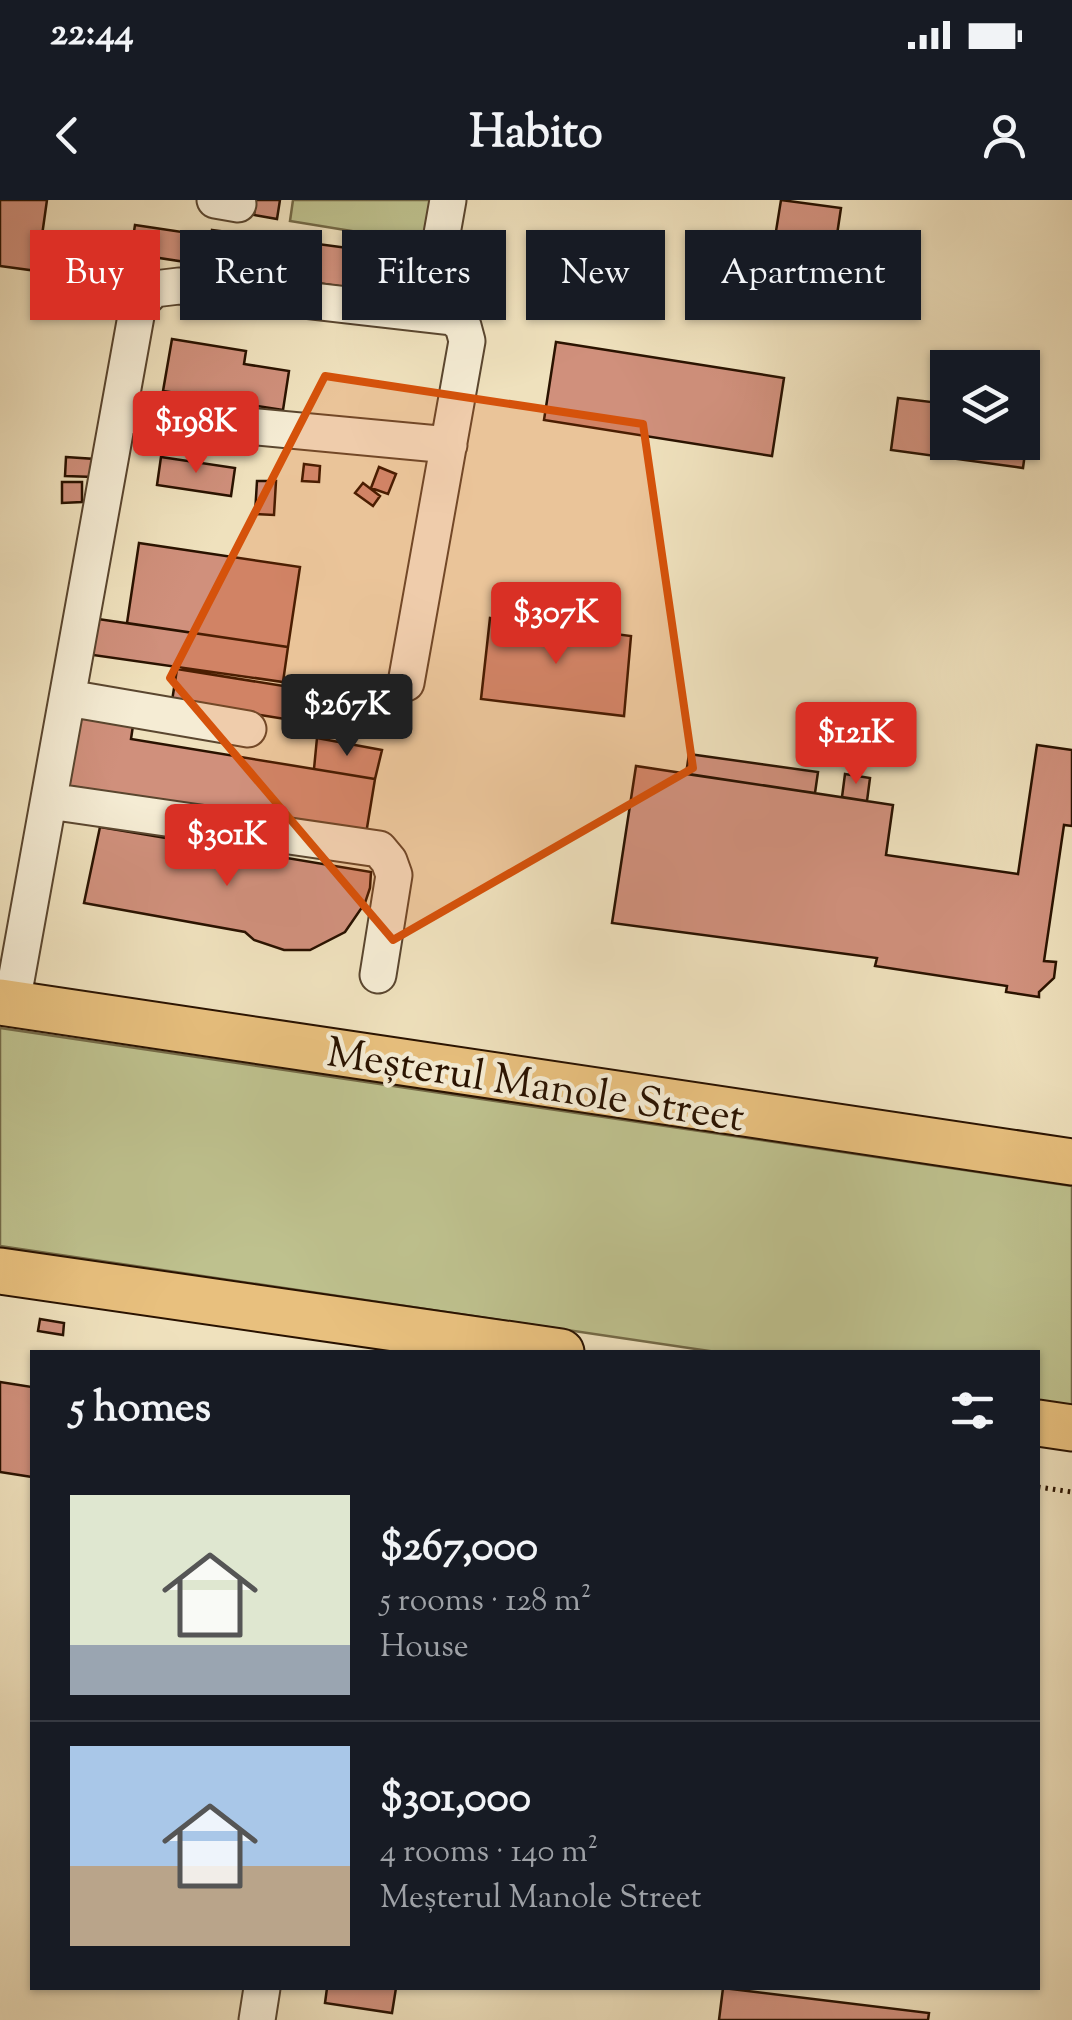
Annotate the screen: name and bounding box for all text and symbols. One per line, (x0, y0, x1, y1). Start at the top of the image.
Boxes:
text: 22:44 (50, 8, 134, 62)
text: Habito (469, 103, 603, 168)
icon: back (40, 108, 95, 163)
icon: person (977, 108, 1032, 163)
chip: Buy (30, 230, 160, 320)
chip: Rent (180, 230, 322, 320)
chip: Filters (342, 230, 506, 320)
chip: New (526, 230, 665, 320)
chip: Apartment (685, 230, 921, 320)
map controls (930, 350, 1040, 460)
button: layers (930, 350, 1040, 460)
pin: $198K (126, 391, 266, 476)
text: $198K (155, 400, 237, 446)
pin: $307K (486, 582, 626, 667)
text: $307K (513, 591, 599, 637)
pin: $267K (277, 674, 417, 759)
text: $267K (303, 683, 391, 729)
pin: $121K (786, 702, 926, 787)
text: $121K (818, 711, 894, 757)
pin: $301K (157, 804, 297, 889)
text: $301K (187, 813, 267, 859)
street label: Meșterul Manole Street (322, 1025, 748, 1151)
text: 5 homes (70, 1380, 211, 1440)
icon: filters (945, 1383, 1000, 1438)
text: $267,000 (380, 1519, 538, 1579)
icon: home (150, 1535, 270, 1655)
text: 5 rooms · 128 m² (380, 1579, 591, 1625)
text: House (380, 1625, 469, 1671)
text: $301,000 (380, 1770, 531, 1830)
icon: home (150, 1786, 270, 1906)
text: 4 rooms · 140 m² (380, 1830, 598, 1876)
text: Meșterul Manole Street (380, 1876, 702, 1922)

